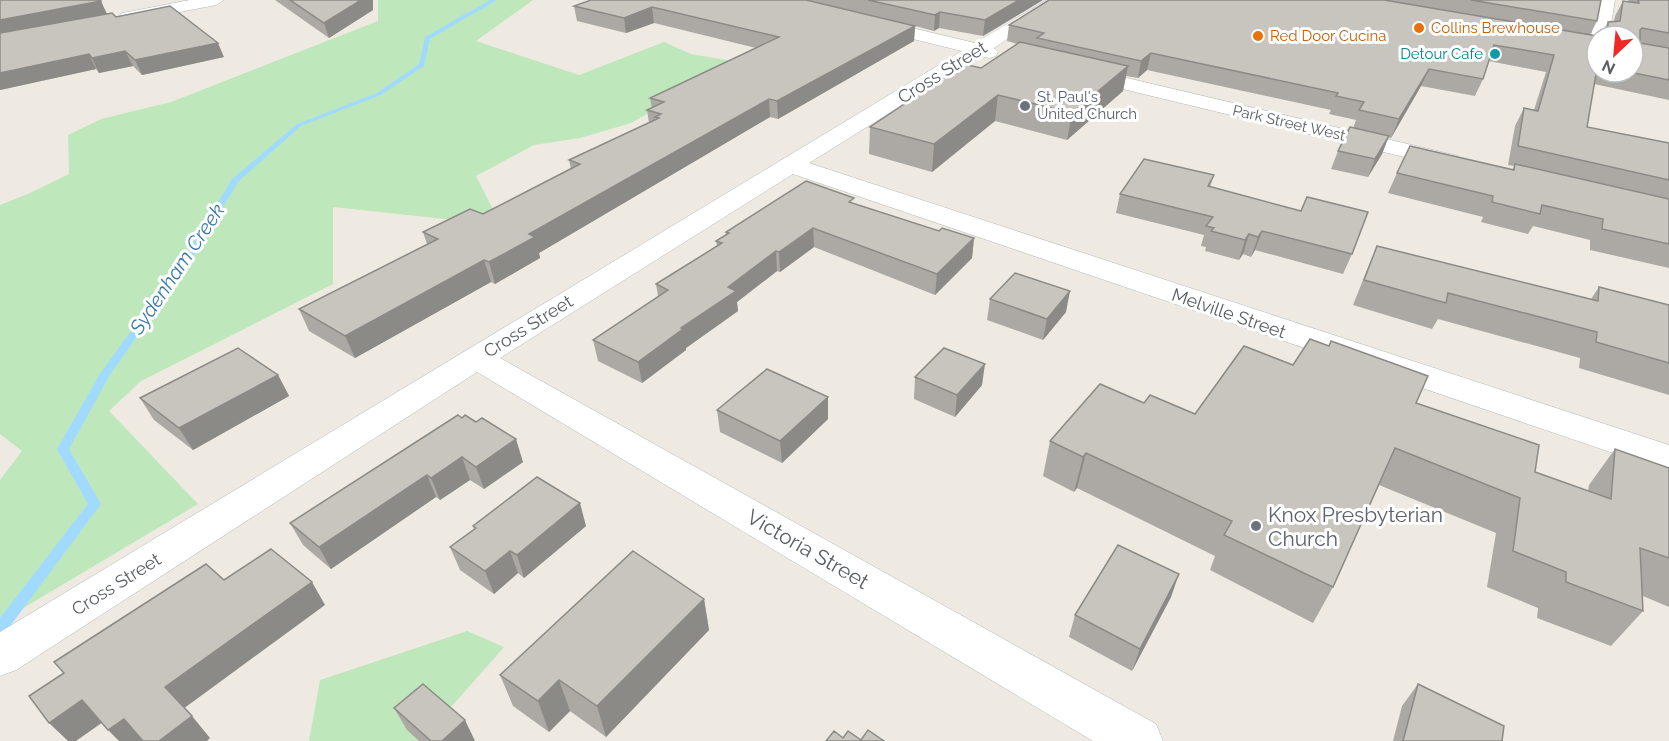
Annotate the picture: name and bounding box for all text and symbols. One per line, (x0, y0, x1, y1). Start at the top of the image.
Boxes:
place label: Collins Brewhouse (1431, 19, 1560, 37)
marker: Collins Brewhouse (1412, 21, 1426, 35)
north arrow (1585, 24, 1645, 84)
place label: Red Door Cucina (1270, 27, 1386, 45)
marker: Red Door Cucina (1251, 29, 1265, 43)
street label: Cross Street (894, 36, 990, 108)
place label: Detour Cafe (1400, 45, 1483, 63)
marker: Detour Cafe (1488, 47, 1502, 61)
text: N (1599, 56, 1618, 78)
place label: St. Paul's United Church (1037, 88, 1137, 123)
marker: St. Paul's United Church (1018, 99, 1032, 113)
street label: Park Street West (1231, 101, 1347, 145)
water label: Sydenham Creek (124, 199, 230, 340)
street label: Melville Street (1169, 284, 1289, 342)
street label: Cross Street (480, 290, 576, 362)
place label: Knox Presbyterian Church (1268, 502, 1443, 551)
street label: Victoria Street (743, 504, 873, 594)
marker: Knox Presbyterian Church (1249, 519, 1263, 533)
street label: Cross Street (68, 548, 164, 620)

